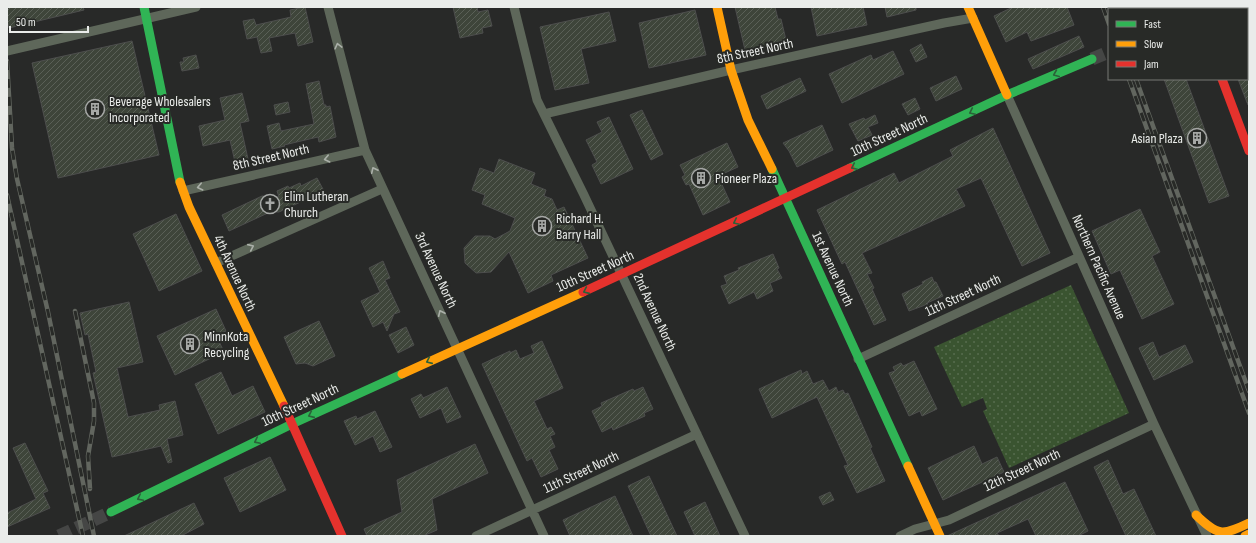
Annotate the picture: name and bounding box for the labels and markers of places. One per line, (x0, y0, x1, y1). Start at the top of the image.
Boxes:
place label: Beverage Wholesalers Incorporated (109, 93, 211, 126)
building icon: Beverage Wholesalers Incorporated (84, 98, 106, 120)
building icon: Asian Plaza (1186, 127, 1208, 149)
place label: Asian Plaza (1130, 130, 1183, 147)
building icon: Pioneer Plaza (690, 167, 712, 189)
place label: Pioneer Plaza (715, 170, 777, 187)
place label: Elim Lutheran Church (284, 188, 349, 221)
church icon: Elim Lutheran Church (259, 193, 281, 215)
place label: Richard H. Barry Hall (556, 210, 604, 243)
building icon: Richard H. Barry Hall (531, 215, 553, 237)
place label: MinnKota Recycling (204, 328, 250, 361)
building icon: MinnKota Recycling (179, 333, 201, 355)

